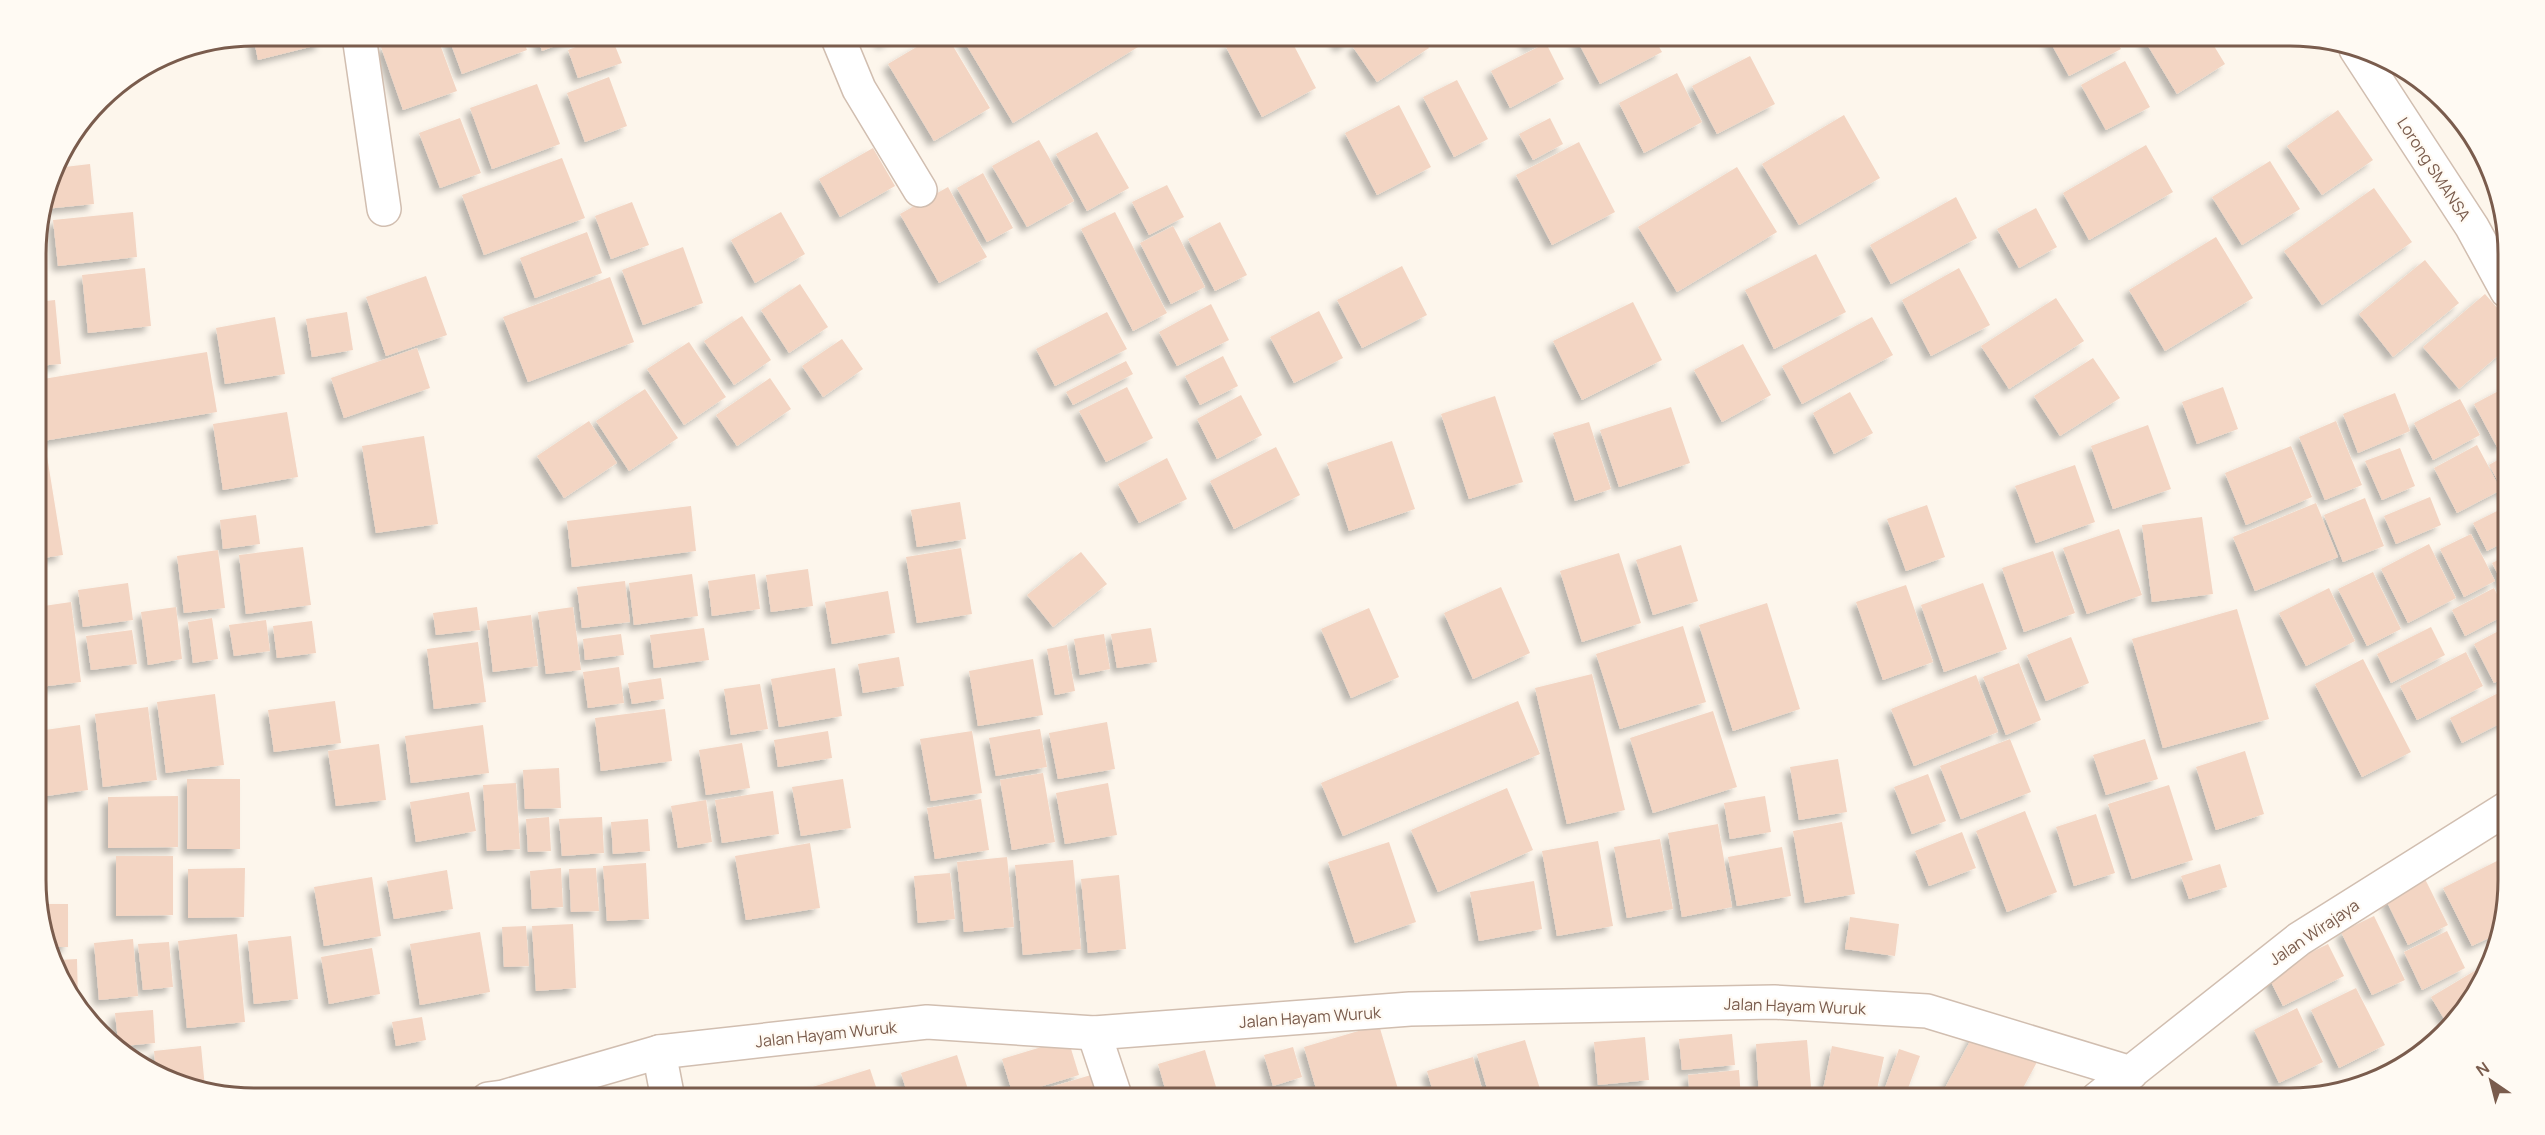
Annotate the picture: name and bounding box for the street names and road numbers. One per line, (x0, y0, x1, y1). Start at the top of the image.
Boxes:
street label: Lorong SMANSA (2392, 113, 2476, 225)
street label: Jalan Wirajaya (2265, 894, 2363, 970)
street label: Jalan Hayam Wuruk (1724, 993, 1867, 1020)
street label: Jalan Hayam Wuruk (1238, 1001, 1383, 1033)
street label: Jalan Hayam Wuruk (754, 1016, 899, 1052)

